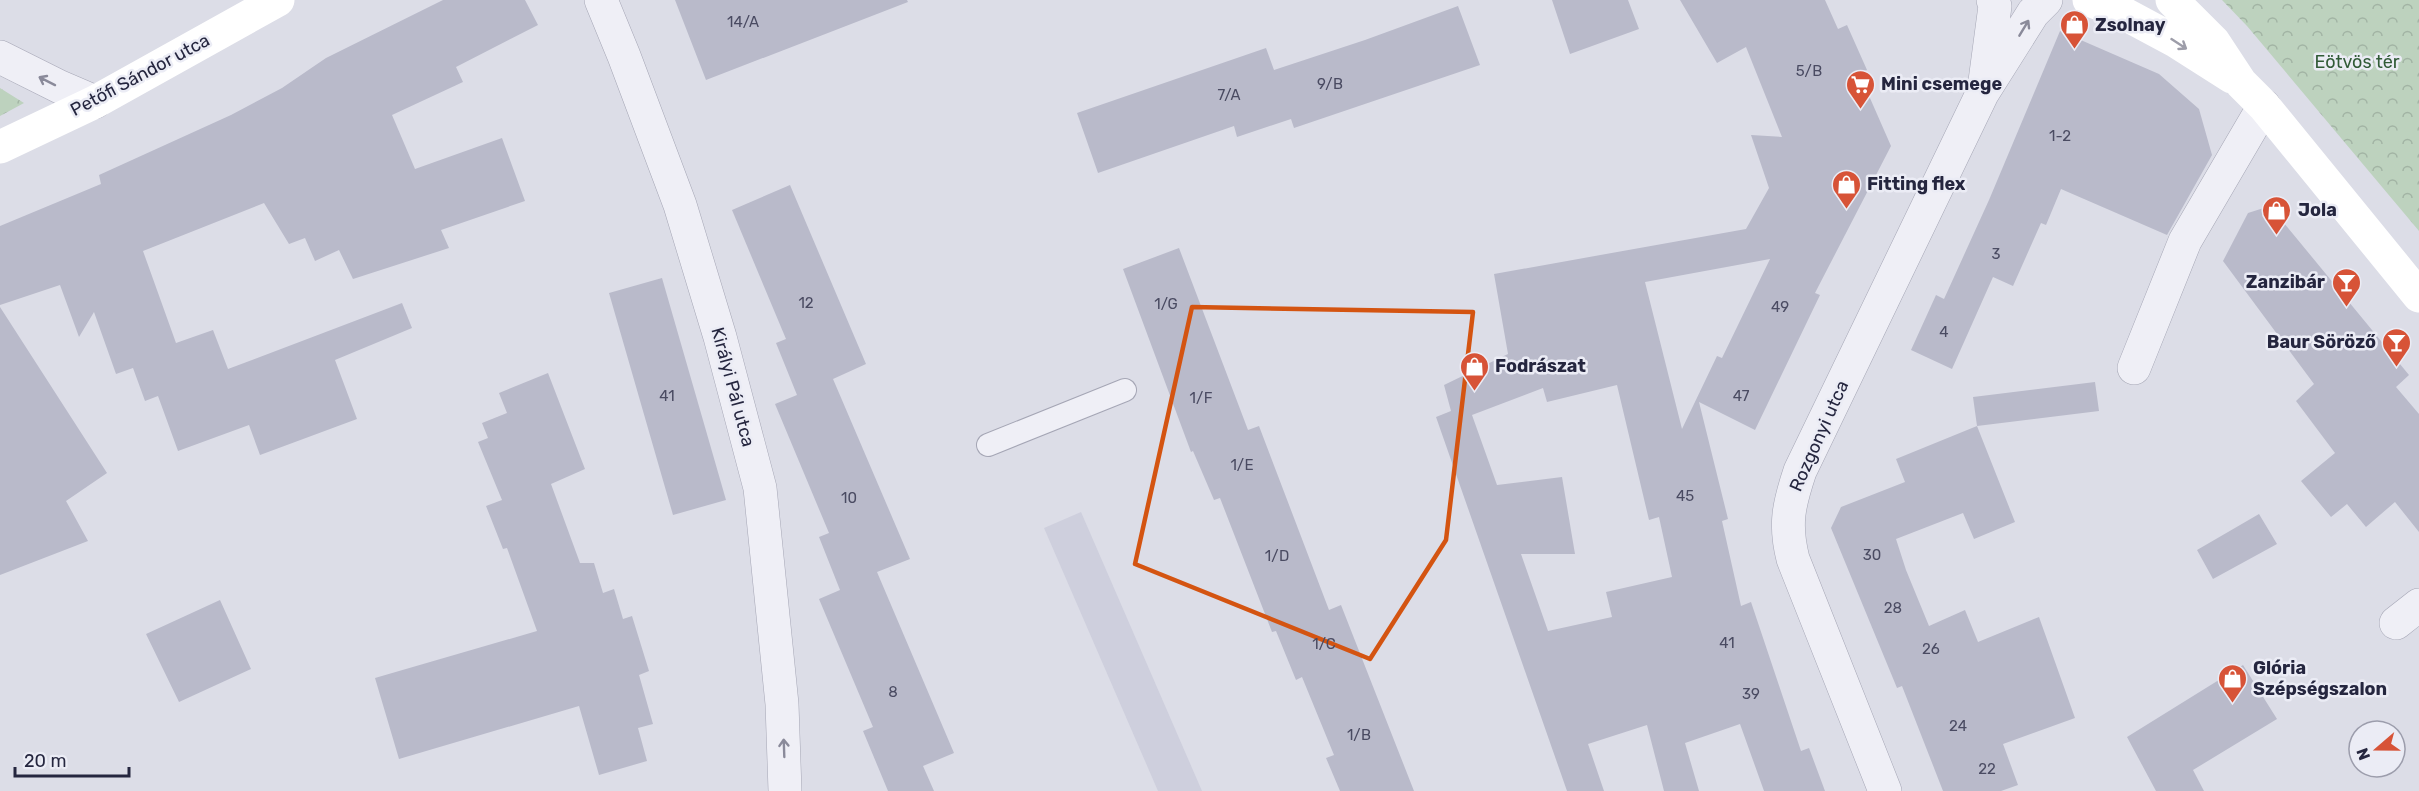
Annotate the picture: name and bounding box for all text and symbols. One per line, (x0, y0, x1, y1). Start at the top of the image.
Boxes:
shop icon: Zsolnay (2058, 9, 2090, 51)
house number: 14/A (727, 13, 759, 31)
place label: Zsolnay (2095, 14, 2166, 36)
one-way arrow (2019, 20, 2031, 37)
street label: Petőfi Sándor utca (67, 29, 213, 121)
one-way arrow (2171, 38, 2188, 51)
park label: Eötvös tér (2314, 51, 2400, 73)
house number: 5/B (1796, 62, 1822, 80)
supermarket icon: Mini csemege (1844, 68, 1876, 110)
place label: Mini csemege (1881, 73, 2002, 95)
one-way arrow (39, 75, 56, 87)
house number: 9/B (1317, 75, 1343, 93)
house number: 7/A (1218, 86, 1241, 104)
house number: 1-2 (2049, 127, 2071, 145)
shop icon: Fitting flex (1830, 168, 1862, 210)
place label: Fitting flex (1867, 173, 1966, 195)
shop icon: Jola (2261, 194, 2293, 236)
place label: Jola (2298, 199, 2337, 221)
house number: 3 (1991, 245, 2001, 263)
bar icon: Zanzibár (2330, 266, 2362, 308)
place label: Zanzibár (2246, 271, 2325, 293)
house number: 12 (798, 294, 814, 312)
house number: 1/G (1154, 295, 1178, 313)
house number: 49 (1771, 298, 1789, 316)
house number: 4 (1939, 323, 1949, 341)
street label: Királyi Pál utca (706, 325, 760, 449)
bar icon: Baur Söröző (2381, 326, 2413, 368)
place label: Baur Söröző (2267, 331, 2376, 353)
shop icon: Fodrászat (1458, 350, 1490, 392)
place label: Fodrászat (1495, 355, 1586, 377)
street label: Rozgonyi utca (1785, 377, 1853, 495)
house number: 41 (659, 387, 675, 405)
house number: 47 (1733, 387, 1750, 405)
house number: 1/F (1190, 389, 1213, 407)
house number: 1/E (1230, 456, 1254, 474)
house number: 45 (1676, 487, 1694, 505)
house number: 10 (841, 489, 857, 507)
house number: 30 (1863, 546, 1881, 564)
house number: 1/D (1265, 547, 1289, 565)
house number: 28 (1884, 599, 1902, 617)
house number: 41 (1719, 634, 1735, 652)
house number: 1/C (1312, 635, 1336, 653)
house number: 26 (1922, 640, 1940, 658)
place label: Glória Szépségszalon (2253, 657, 2387, 700)
shop icon: Glória Szépségszalon (2216, 662, 2248, 704)
house number: 8 (888, 683, 898, 701)
house number: 39 (1742, 685, 1760, 703)
house number: 24 (1949, 717, 1967, 735)
north arrow (2347, 719, 2407, 779)
house number: 1/B (1347, 726, 1371, 744)
one-way arrow (778, 738, 789, 758)
scale bar (15, 740, 129, 778)
text: N (2352, 745, 2374, 763)
text: 20 m (24, 750, 66, 772)
house number: 22 (1978, 760, 1996, 778)

